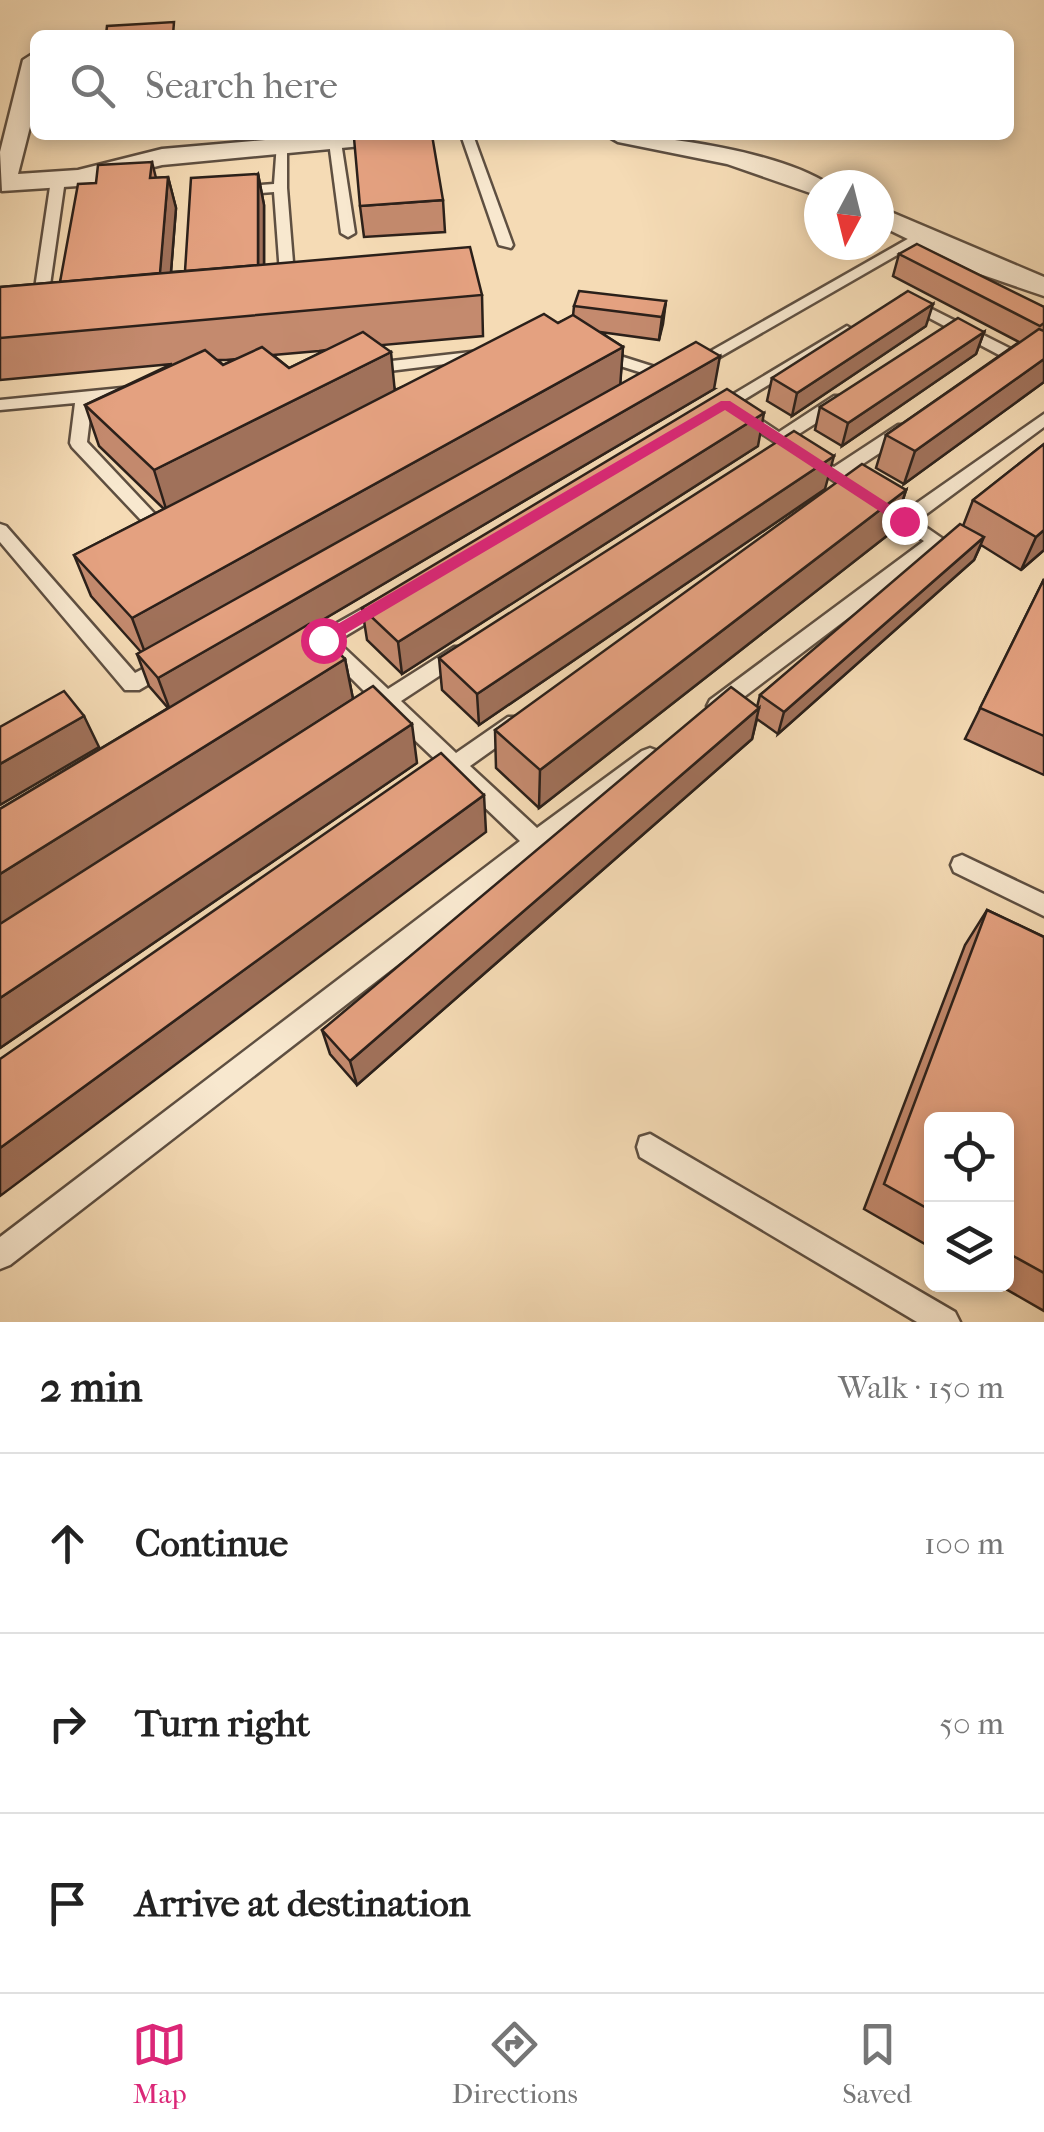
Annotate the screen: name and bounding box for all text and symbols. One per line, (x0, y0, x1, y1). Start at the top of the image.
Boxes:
search box (30, 30, 1014, 140)
icon: search (65, 58, 120, 113)
text: Search here (145, 63, 338, 108)
north arrow (804, 170, 894, 260)
route end (882, 499, 928, 545)
route start (301, 618, 347, 664)
map controls (924, 1112, 1014, 1292)
button: locate (924, 1112, 1014, 1202)
button: layers (924, 1202, 1014, 1292)
text: 2 min (40, 1363, 142, 1412)
text: Walk · 150 m (838, 1369, 1004, 1406)
icon: ahead (40, 1516, 95, 1571)
text: Continue (135, 1521, 288, 1566)
text: 100 m (924, 1525, 1004, 1562)
icon: right (40, 1696, 95, 1751)
text: Turn right (135, 1701, 310, 1746)
text: 50 m (939, 1705, 1004, 1742)
icon: arrive (40, 1876, 95, 1931)
text: Arrive at destination (135, 1881, 471, 1926)
tab: Map (132, 2017, 187, 2110)
tab: Directions (452, 2017, 578, 2110)
tab: Saved (842, 2017, 912, 2110)

